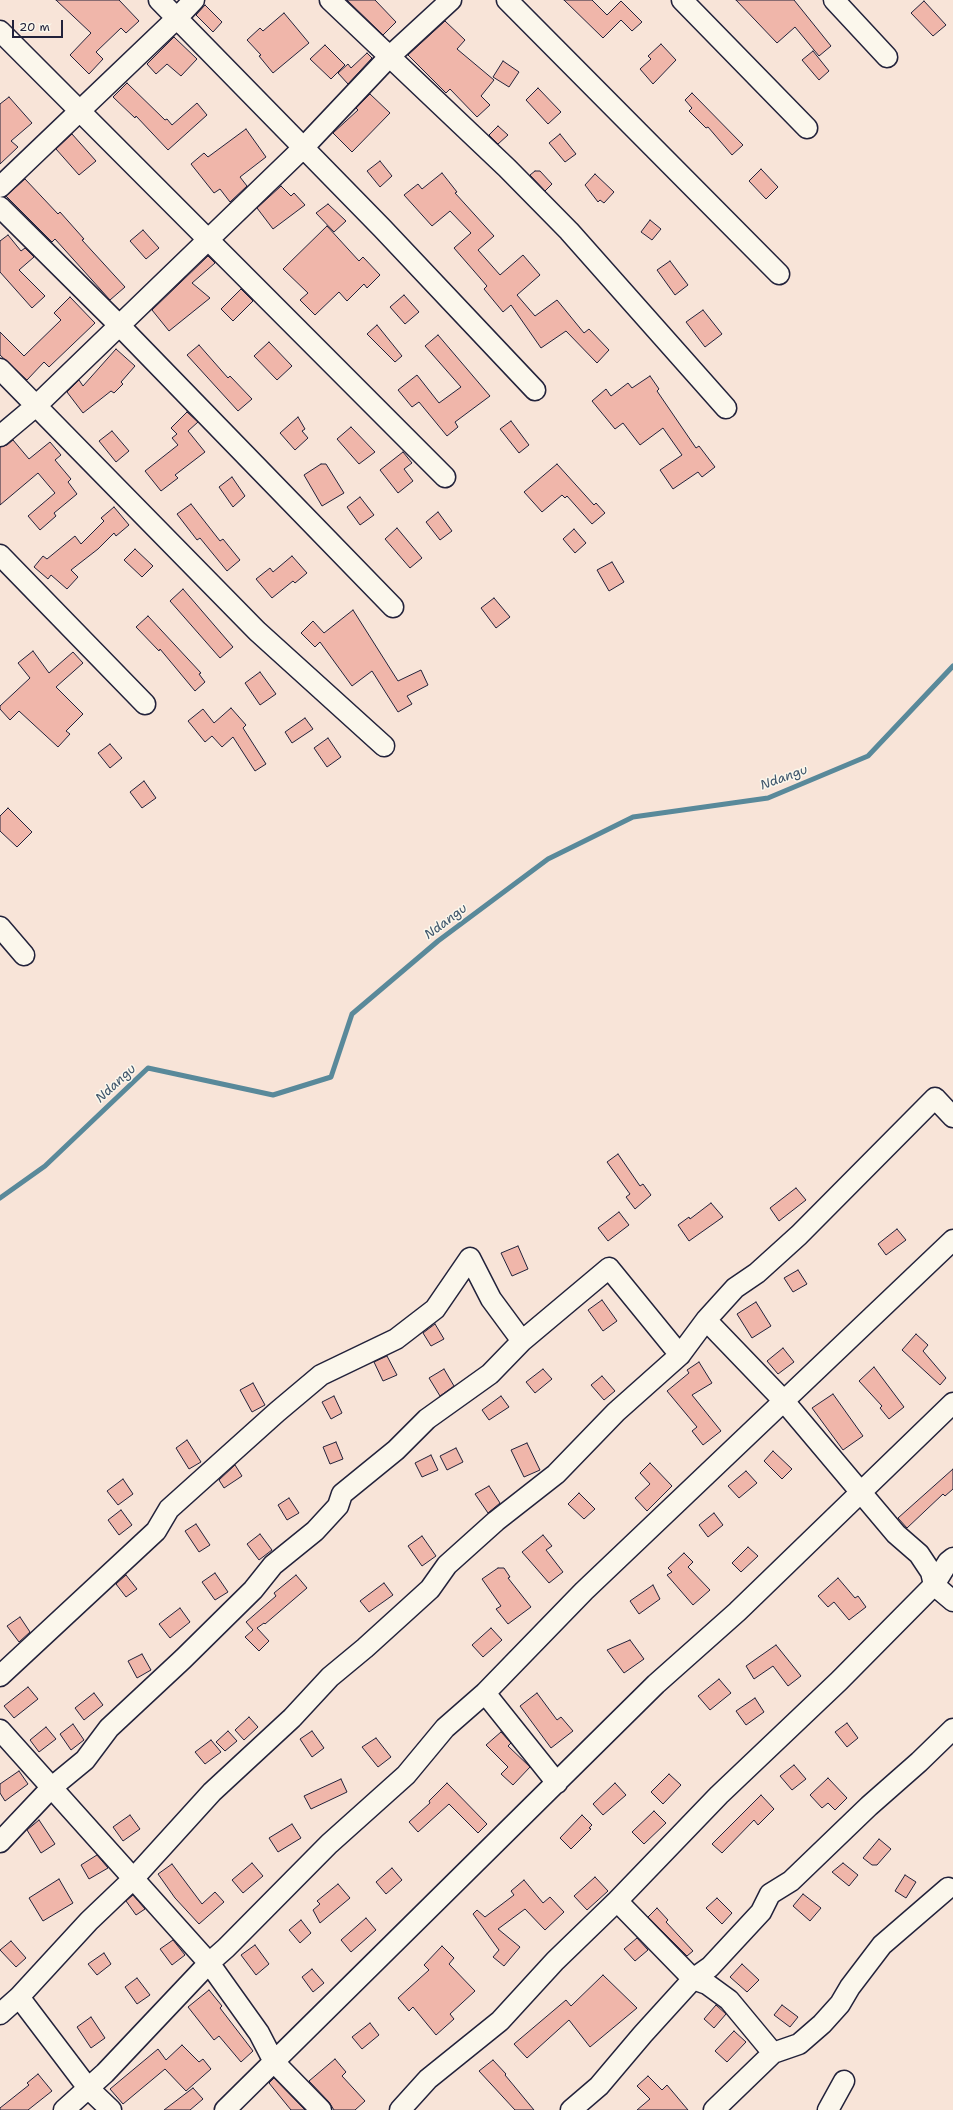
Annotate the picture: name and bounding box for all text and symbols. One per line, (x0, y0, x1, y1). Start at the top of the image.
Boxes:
scale bar (14, 12, 65, 38)
text: 20 m (19, 19, 50, 35)
water label: Ndangu (758, 762, 810, 794)
water label: Ndangu (422, 901, 470, 943)
water label: Ndangu (93, 1061, 139, 1107)

